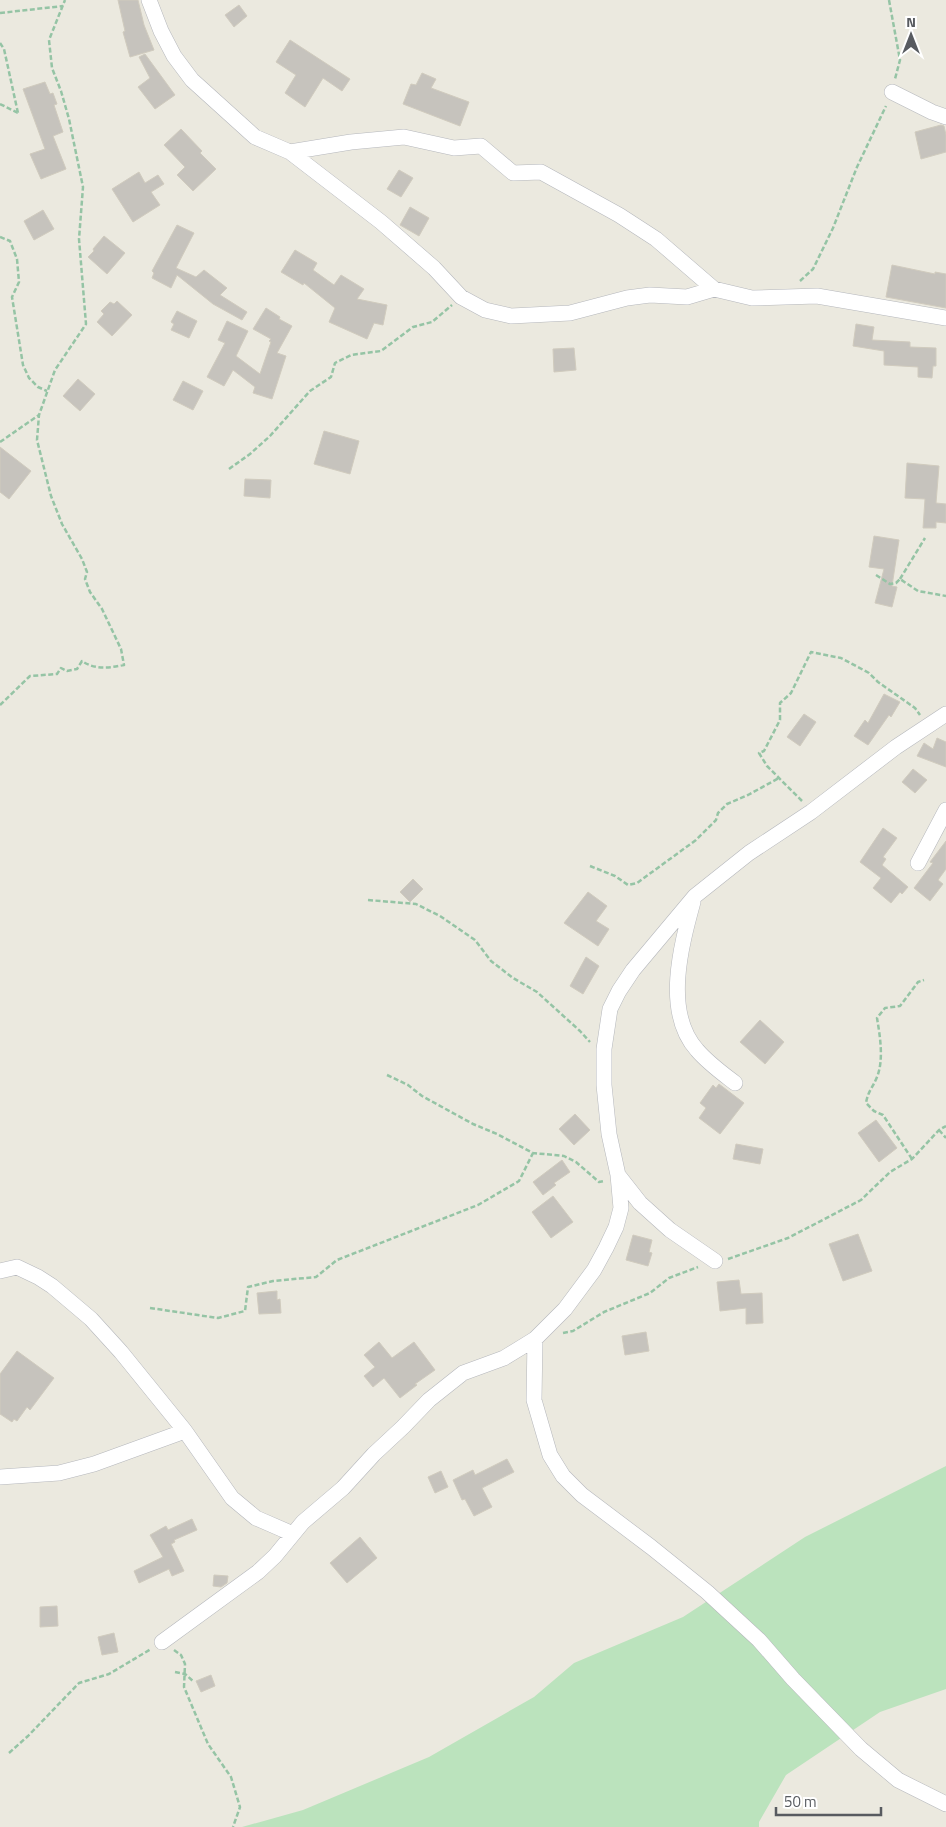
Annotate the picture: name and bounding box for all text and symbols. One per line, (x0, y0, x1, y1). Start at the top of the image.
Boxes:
north arrow (886, 10, 936, 60)
text: N (906, 11, 916, 32)
scale bar (776, 1784, 881, 1816)
text: 50 m (784, 1790, 817, 1813)

